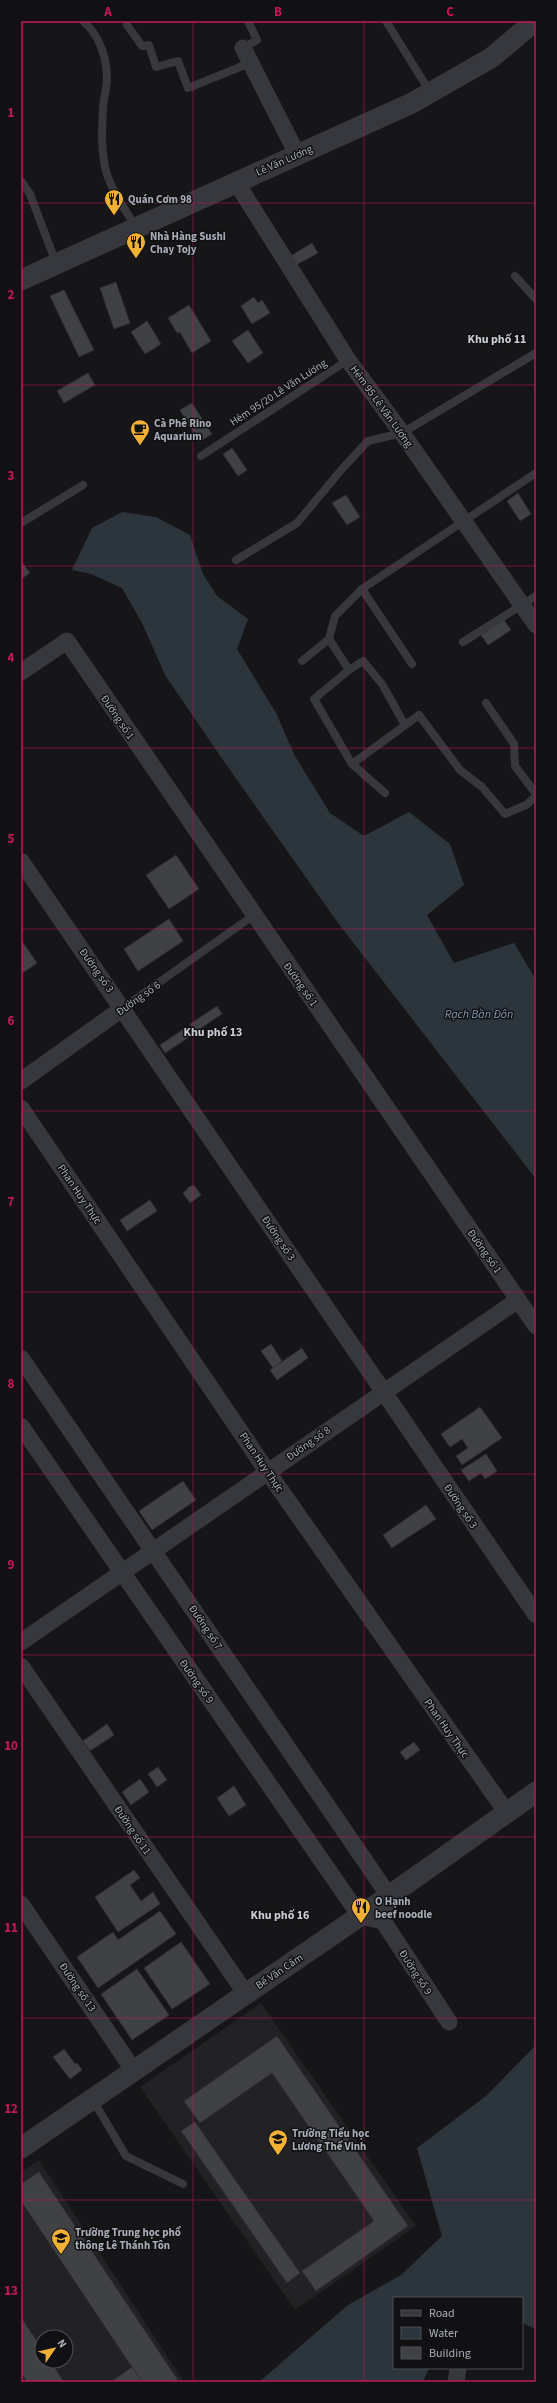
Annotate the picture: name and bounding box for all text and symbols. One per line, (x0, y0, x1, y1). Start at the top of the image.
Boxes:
text: A (103, 3, 112, 21)
text: B (274, 3, 282, 21)
text: C (446, 3, 454, 21)
text: 1 (8, 104, 15, 122)
street label: Lê Văn Lương (253, 141, 315, 180)
restaurant icon: Quán Cơm 98 (103, 188, 125, 216)
place label: Quán Cơm 98 (128, 192, 192, 207)
place label: Nhà Hàng Sushi Chay Tojy (150, 229, 226, 257)
restaurant icon: Nhà Hàng Sushi Chay Tojy (125, 231, 147, 259)
text: 2 (8, 286, 15, 304)
district label: Khu phố 11 (468, 331, 526, 348)
street label: Hẻm 95/20 Lê Văn Lương (227, 355, 330, 429)
street label: Hẻm 95 Lê Văn Lương (347, 362, 417, 451)
place label: Cà Phê Rino Aquarium (153, 416, 211, 444)
cafe icon: Cà Phê Rino Aquarium (129, 418, 151, 446)
text: 3 (8, 467, 15, 485)
text: 4 (8, 649, 15, 667)
street label: Đường số 1 (97, 692, 138, 743)
text: 5 (8, 830, 15, 848)
street label: Đường số 3 (76, 945, 117, 995)
street label: Đường số 1 (280, 959, 321, 1009)
street label: Đường số 6 (113, 977, 164, 1019)
water label: Rạch Bần Đôn (445, 1006, 513, 1023)
text: 6 (8, 1012, 15, 1030)
district label: Khu phố 13 (184, 1024, 242, 1041)
street label: Phan Huy Thực (54, 1161, 105, 1227)
text: 7 (8, 1193, 15, 1211)
street label: Đường số 3 (258, 1213, 299, 1264)
street label: Đường số 1 (464, 1226, 505, 1276)
text: 8 (8, 1375, 15, 1393)
street label: Đường số 8 (283, 1422, 334, 1464)
street label: Phan Huy Thực (236, 1429, 287, 1495)
street label: Đường số 3 (440, 1481, 481, 1532)
text: 9 (8, 1556, 15, 1574)
street label: Đường số 7 (185, 1602, 226, 1653)
street label: Đường số 9 (176, 1656, 217, 1706)
street label: Phan Huy Thực (421, 1696, 473, 1761)
text: 10 (4, 1737, 18, 1755)
street label: Đường số 11 (111, 1803, 155, 1858)
place label: O Hạnh beef noodle (375, 1894, 433, 1922)
restaurant icon: O Hạnh beef noodle (350, 1896, 372, 1924)
district label: Khu phố 16 (251, 1907, 309, 1924)
text: 11 (4, 1919, 18, 1937)
street label: Đường số 9 (395, 1947, 436, 1998)
street label: Bế Văn Cấm (253, 1950, 306, 1993)
street label: Đường số 13 (56, 1960, 100, 2015)
text: 12 (4, 2100, 18, 2118)
place label: Trường Tiểu học Lương Thế Vinh (292, 2126, 370, 2154)
school or university icon: Trường Tiểu học Lương Thế Vinh (267, 2128, 289, 2156)
place label: Trường Trung học phổ thông Lê Thánh Tôn (75, 2225, 181, 2253)
school or university icon: Trường Trung học phổ thông Lê Thánh Tôn (50, 2227, 72, 2255)
text: 13 (4, 2282, 18, 2300)
legend (393, 2297, 523, 2369)
text: Road (429, 2305, 455, 2322)
text: Water (429, 2325, 459, 2342)
north arrow (34, 2329, 74, 2369)
text: N (54, 2336, 70, 2351)
text: Building (429, 2345, 471, 2362)

